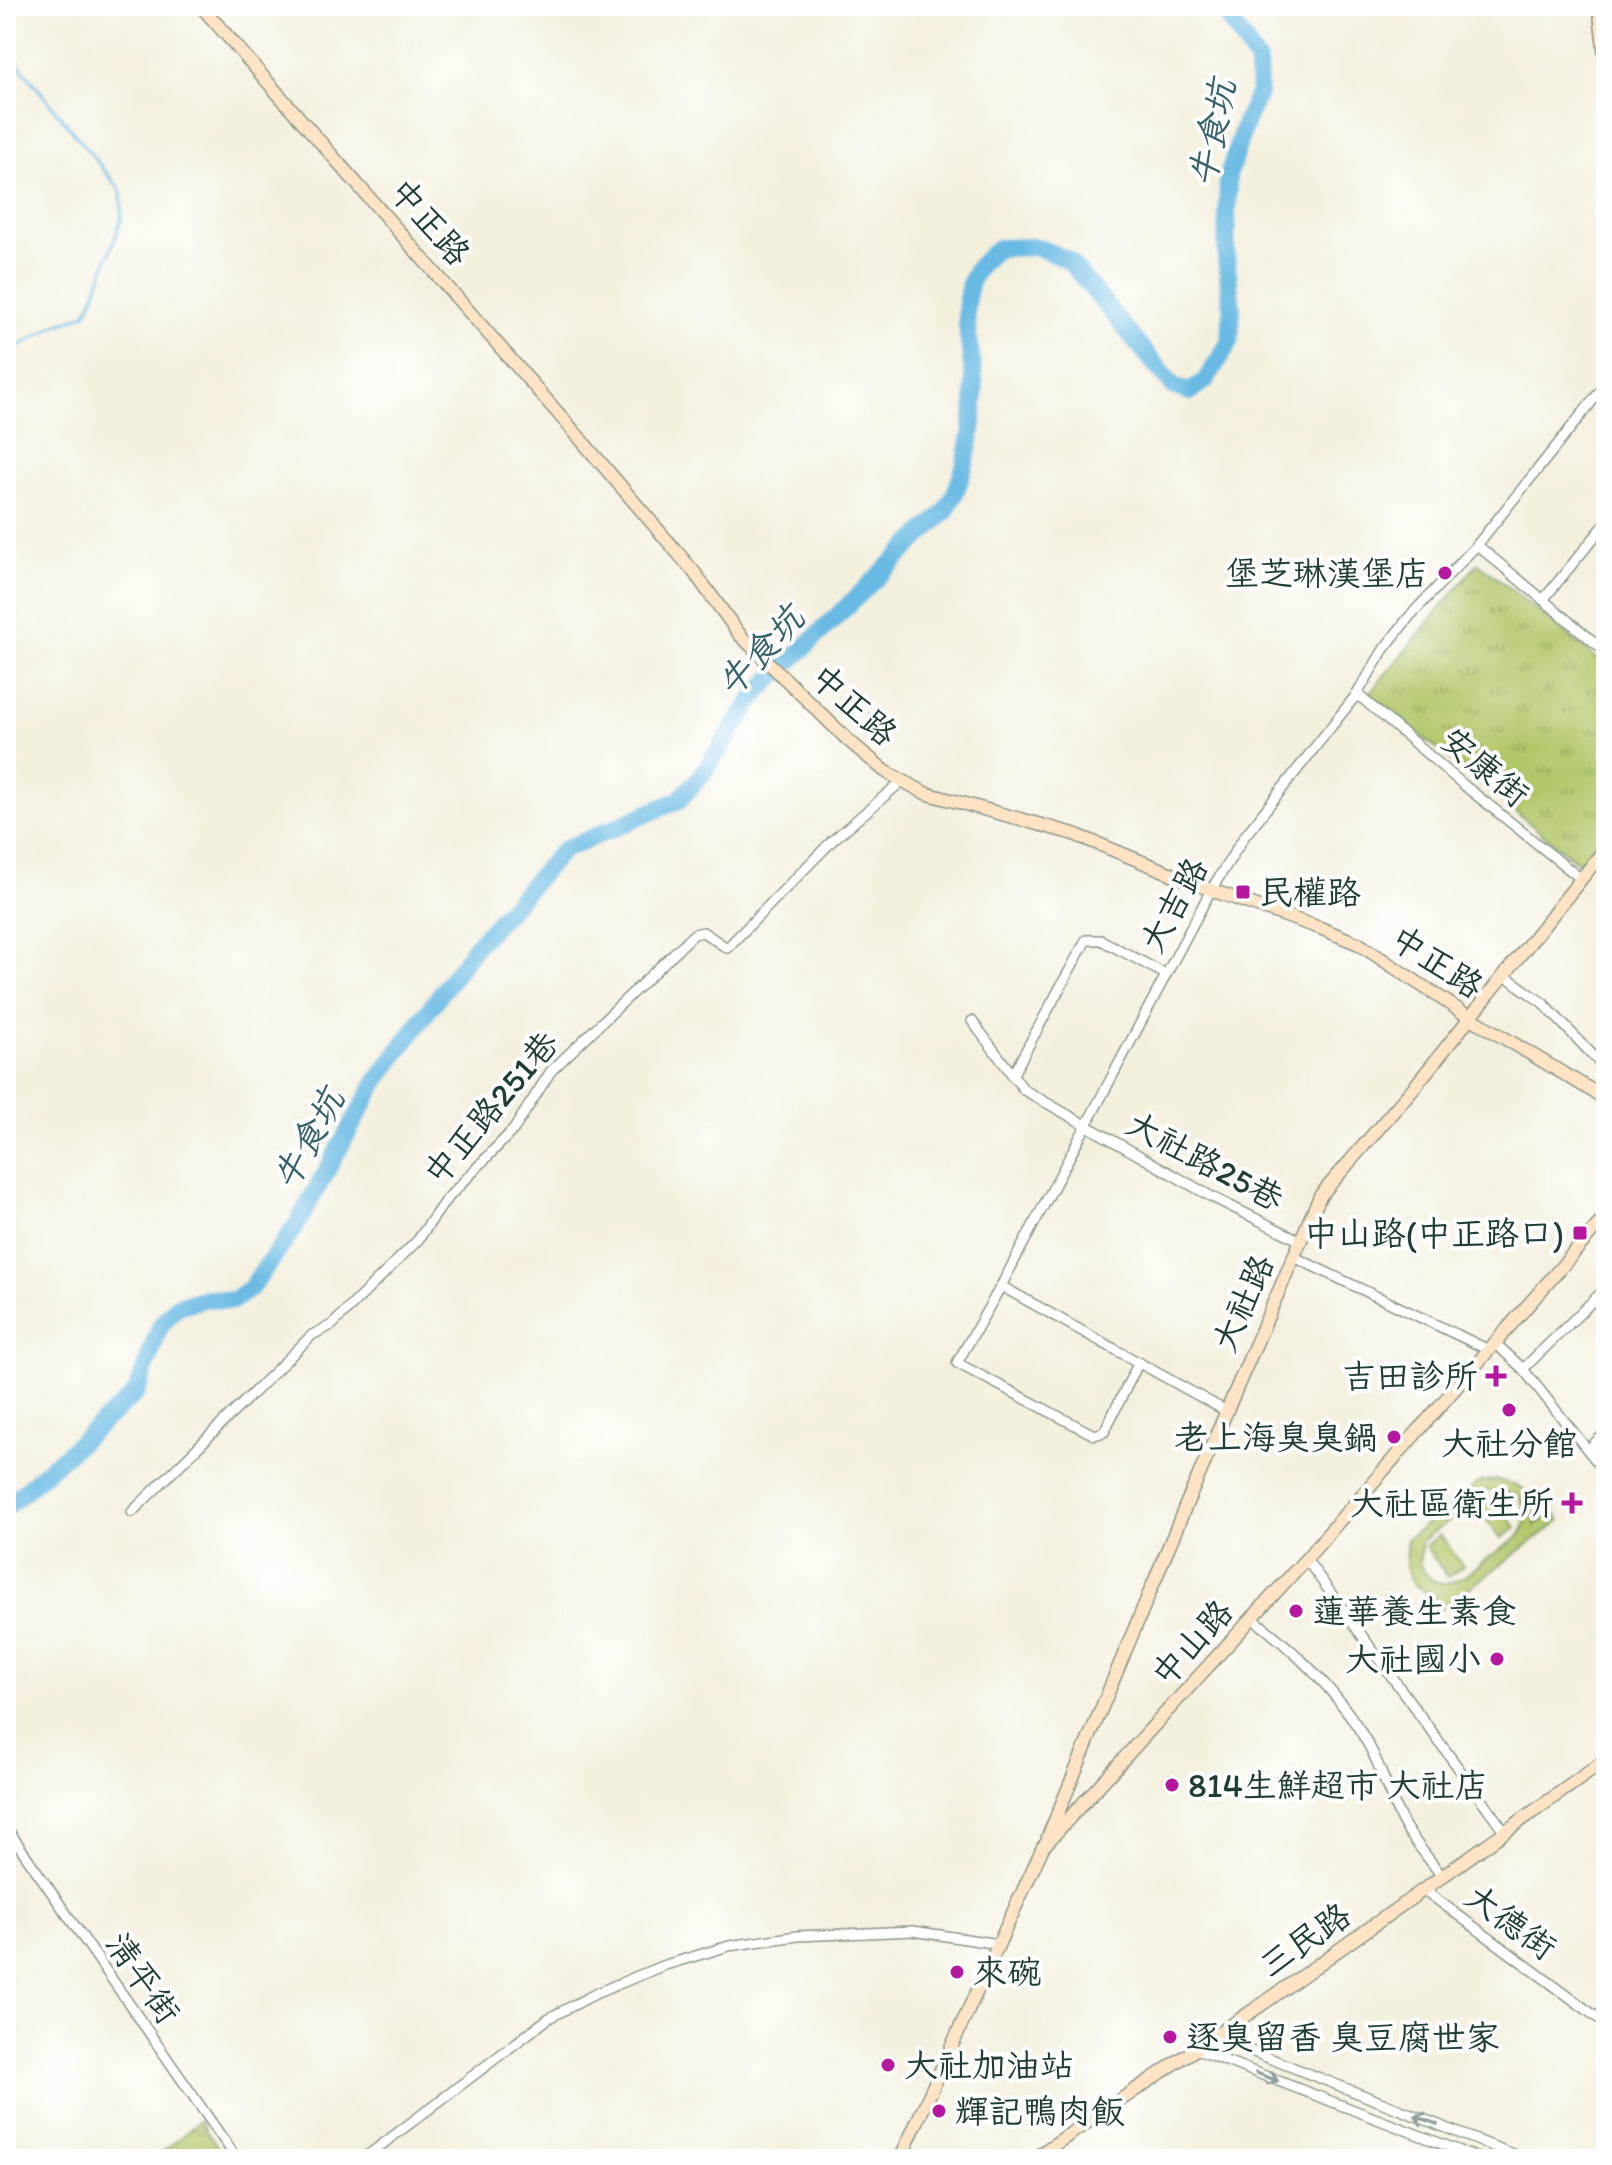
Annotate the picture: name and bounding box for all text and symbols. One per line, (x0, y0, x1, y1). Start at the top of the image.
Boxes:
water label: 牛食坑 (1180, 72, 1245, 190)
street label: 中正路 (381, 170, 479, 274)
place label: 堡芝琳漢堡店 (1225, 553, 1429, 594)
marker: 堡芝琳漢堡店 (1436, 564, 1454, 582)
water label: 牛食坑 (707, 594, 815, 705)
street label: 中正路 (802, 656, 906, 754)
street label: 安康街 (1433, 719, 1537, 815)
street label: 大吉路 (1131, 850, 1217, 960)
place label: 民權路 (1259, 872, 1361, 913)
marker: 民權路 (1234, 883, 1252, 901)
street label: 中正路 (1383, 917, 1491, 1007)
street label: 中正路251巷 (415, 1023, 567, 1193)
water label: 牛食坑 (263, 1078, 355, 1197)
street label: 大社路25巷 (1120, 1103, 1290, 1219)
place label: 中山路(中正路口) (1304, 1213, 1564, 1254)
marker: 中山路(中正路口) (1571, 1224, 1589, 1242)
street label: 大社路 (1204, 1248, 1282, 1358)
place label: 吉田診所 (1342, 1356, 1478, 1397)
marker: 吉田診所 (1485, 1365, 1507, 1387)
marker: 大社分館 (1500, 1401, 1518, 1419)
place label: 老上海臭臭鍋 (1174, 1417, 1378, 1458)
place label: 大社分館 (1441, 1423, 1577, 1464)
marker: 老上海臭臭鍋 (1385, 1428, 1403, 1446)
place label: 大社區衛生所 (1350, 1483, 1554, 1524)
marker: 大社區衛生所 (1561, 1492, 1583, 1514)
street label: 中山路 (1143, 1591, 1241, 1695)
place label: 蓮華養生素食 (1312, 1591, 1516, 1632)
marker: 蓮華養生素食 (1287, 1602, 1305, 1620)
place label: 大社國小 (1345, 1639, 1481, 1680)
marker: 大社國小 (1488, 1650, 1506, 1668)
place label: 814生鮮超市 大社店 (1188, 1765, 1489, 1806)
marker: 814生鮮超市 大社店 (1163, 1776, 1181, 1794)
street label: 大德街 (1458, 1875, 1564, 1969)
street label: 三民路 (1251, 1894, 1359, 1986)
street label: 清平街 (97, 1924, 189, 2032)
place label: 來碗 (973, 1952, 1041, 1993)
marker: 來碗 (948, 1963, 966, 1981)
place label: 逐臭留香 臭豆腐世家 (1186, 2017, 1500, 2058)
marker: 逐臭留香 臭豆腐世家 (1161, 2028, 1179, 2046)
place label: 大社加油站 (904, 2045, 1074, 2086)
marker: 大社加油站 (879, 2056, 897, 2074)
one-way arrow (1254, 2071, 1279, 2085)
place label: 輝記鴨肉飯 (955, 2091, 1125, 2132)
marker: 輝記鴨肉飯 (930, 2102, 948, 2120)
one-way arrow (1414, 2112, 1439, 2126)

